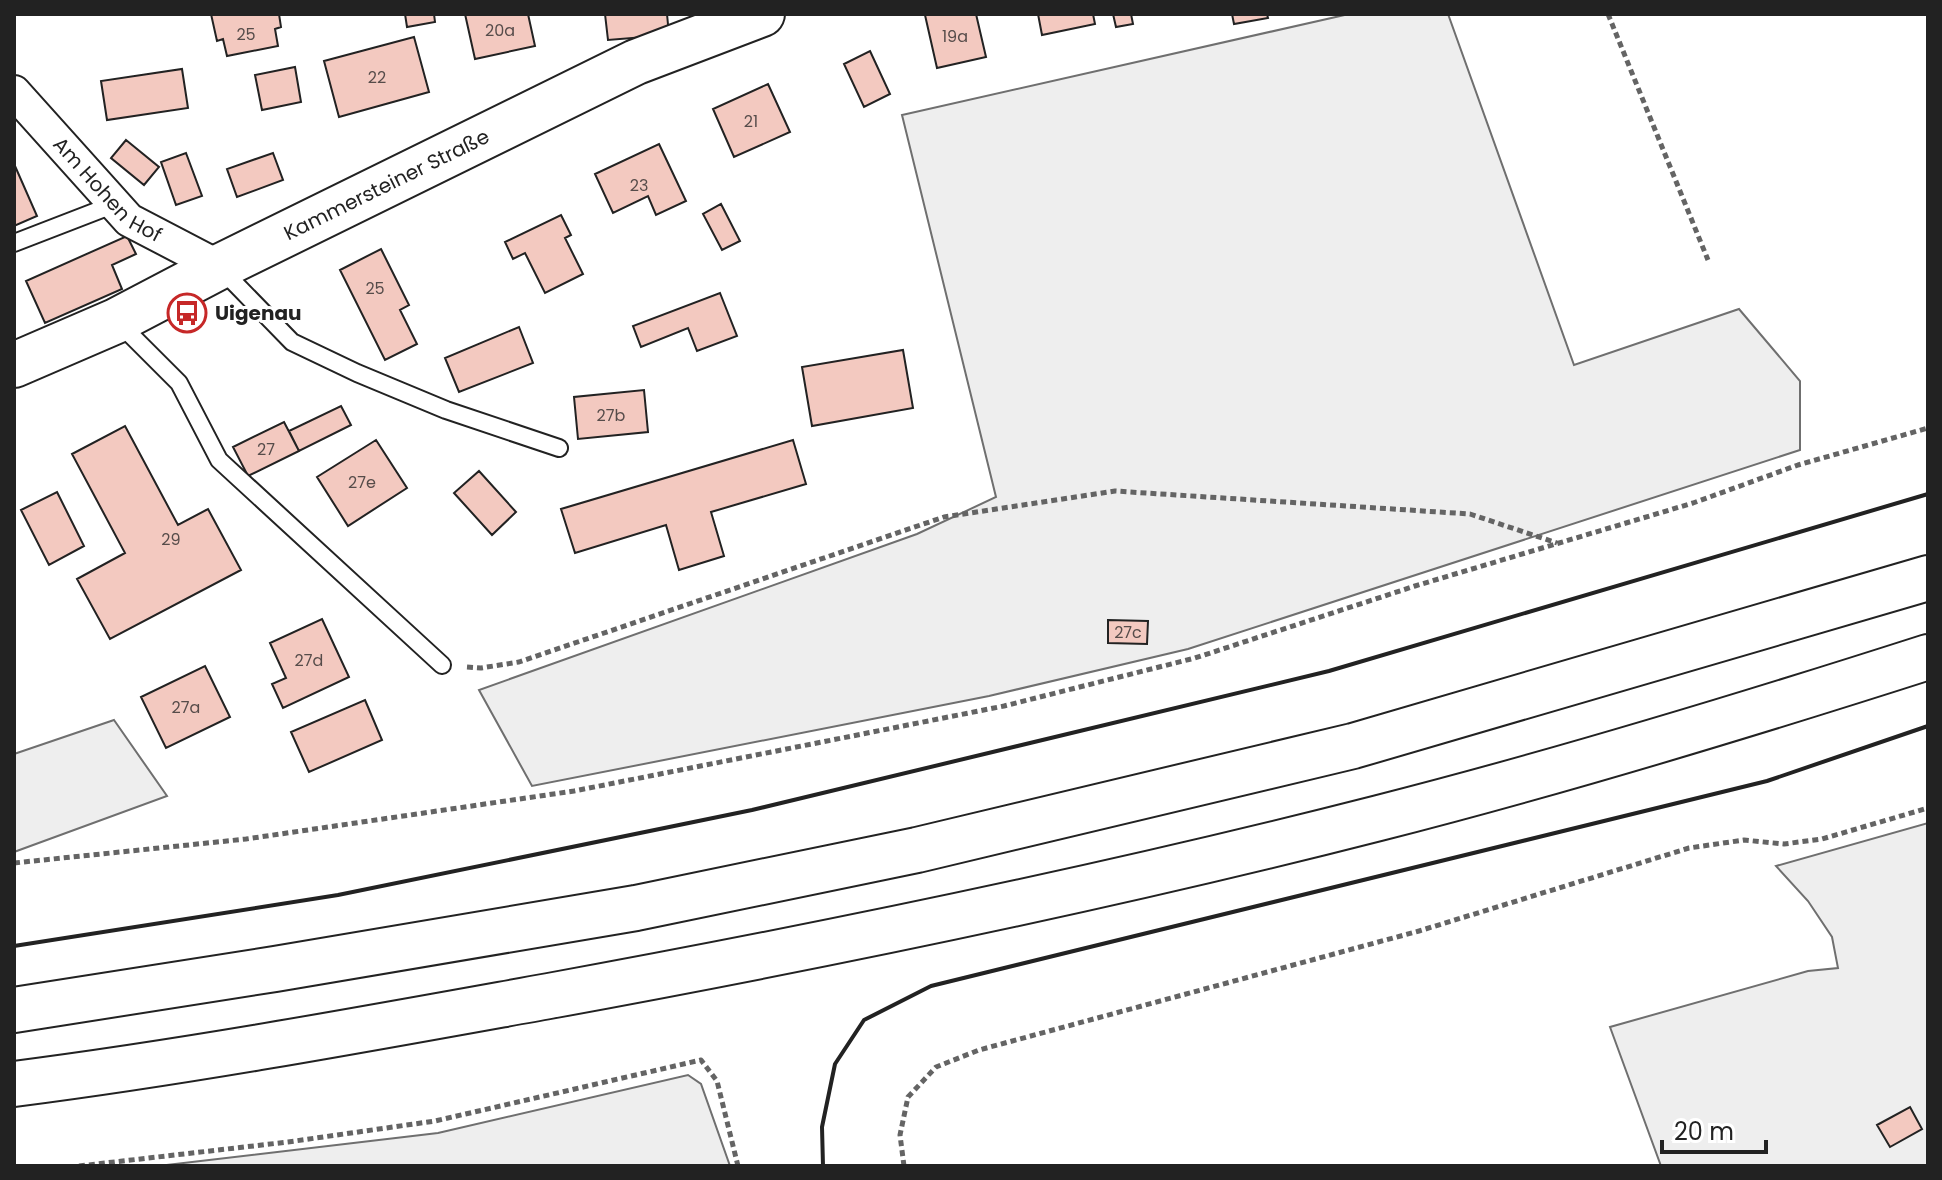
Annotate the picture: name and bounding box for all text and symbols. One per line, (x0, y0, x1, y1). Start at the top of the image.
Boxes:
house number: 20a (485, 19, 515, 42)
house number: 25 (236, 23, 256, 46)
house number: 19a (942, 25, 968, 48)
house number: 22 (368, 66, 386, 89)
house number: 21 (744, 110, 758, 133)
street label: Kammersteiner Straße (279, 122, 494, 247)
street label: Am Hohen Hof (47, 131, 167, 249)
house number: 23 (630, 174, 648, 197)
house number: 25 (365, 277, 385, 300)
bus stop icon: Uigenau (166, 292, 208, 334)
place label: Uigenau (215, 299, 301, 327)
house number: 27b (597, 404, 626, 427)
house number: 27 (257, 438, 275, 461)
house number: 27e (348, 471, 376, 494)
house number: 29 (161, 528, 181, 551)
house number: 27c (1114, 621, 1142, 644)
house number: 27d (295, 649, 323, 672)
house number: 27a (172, 696, 200, 719)
scale bar (1662, 1104, 1766, 1154)
text: 20 m (1674, 1115, 1734, 1148)

